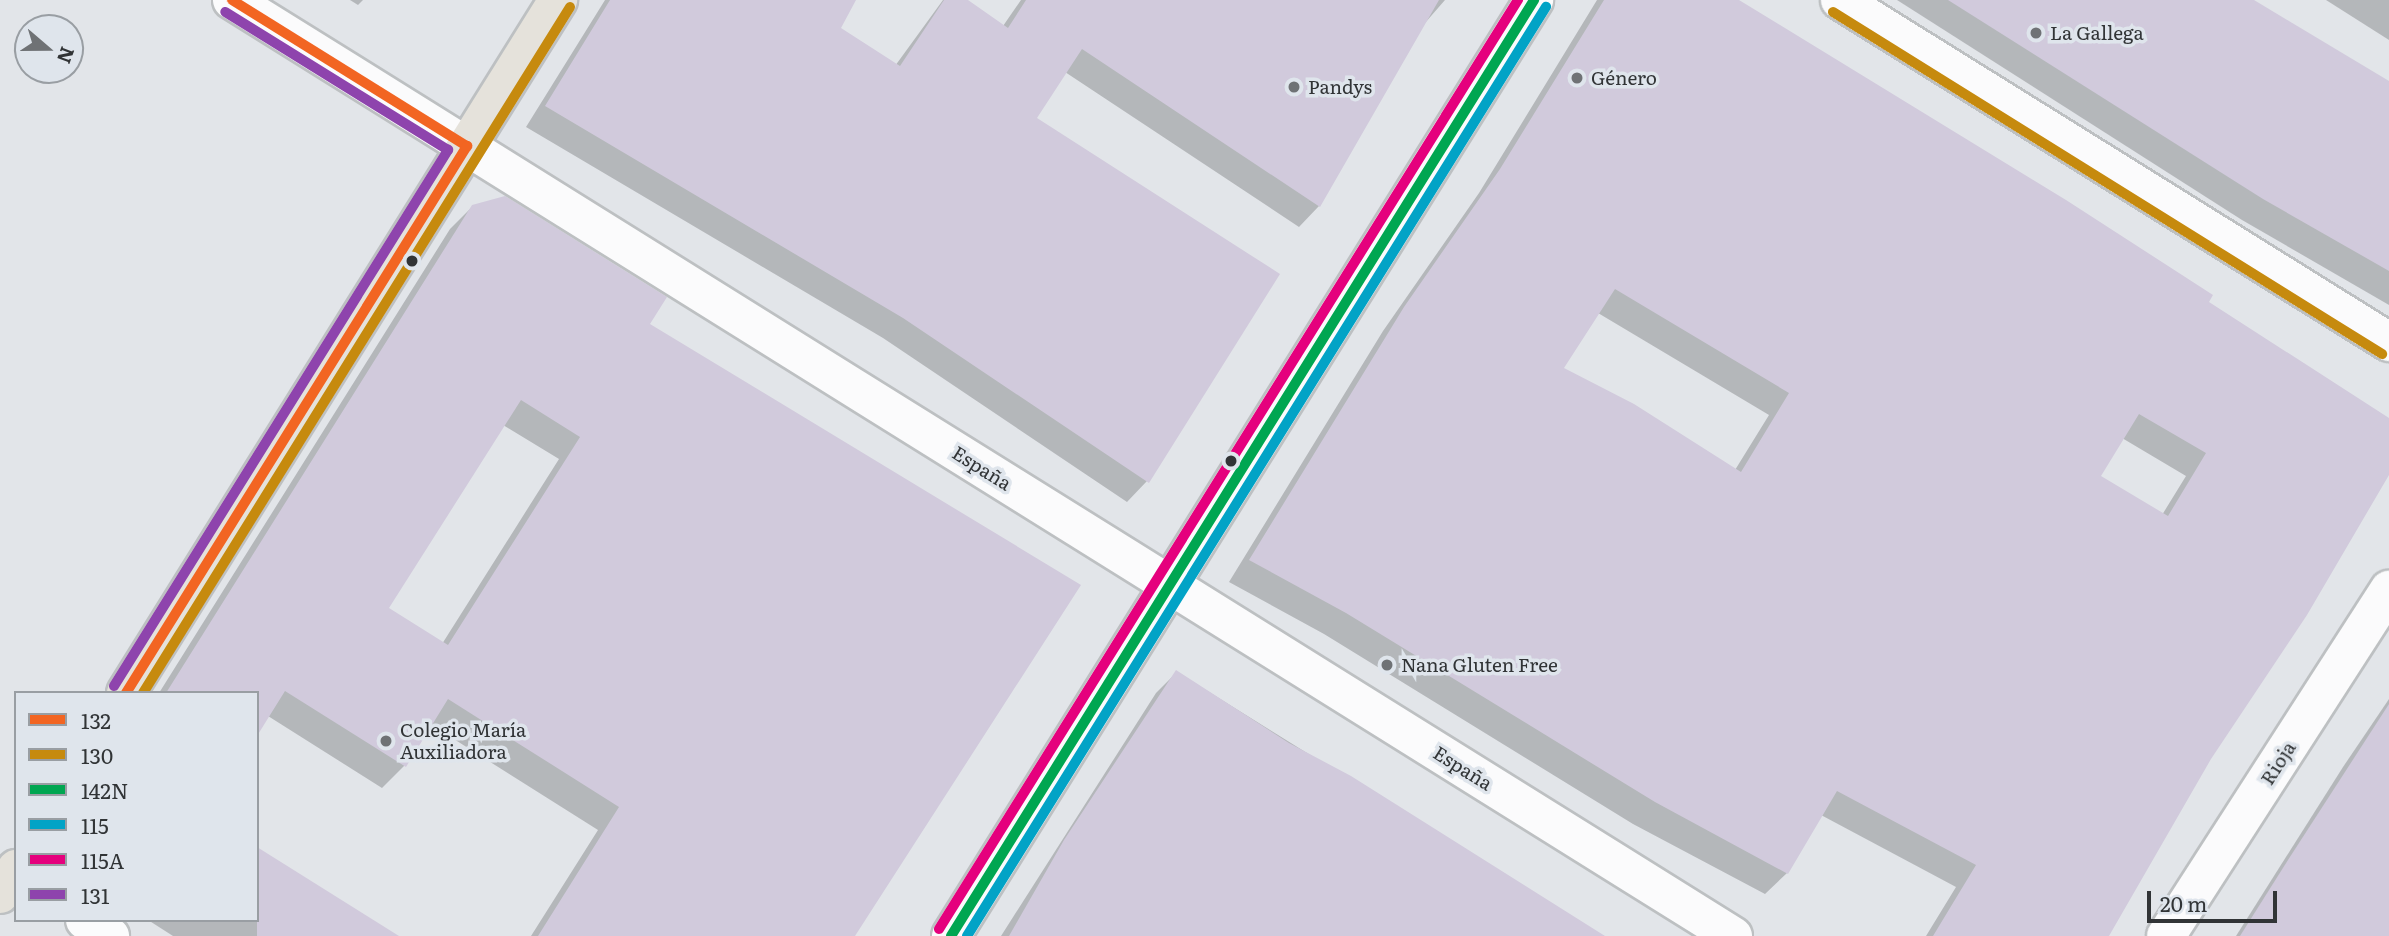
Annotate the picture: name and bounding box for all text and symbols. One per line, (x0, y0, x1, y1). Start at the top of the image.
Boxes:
north arrow (14, 14, 84, 84)
place label: La Gallega (2050, 22, 2144, 44)
marker: La Gallega (2028, 25, 2044, 41)
text: N (51, 43, 83, 68)
place label: Género (1591, 67, 1657, 89)
marker: Género (1569, 70, 1585, 86)
place label: Pandys (1308, 76, 1372, 98)
marker: Pandys (1286, 79, 1302, 95)
unlabelled marker (405, 254, 419, 268)
street label: España (948, 441, 1016, 495)
unlabelled marker (1224, 454, 1238, 468)
place label: Nana Gluten Free (1401, 654, 1558, 676)
marker: Nana Gluten Free (1379, 657, 1395, 673)
legend (14, 691, 259, 922)
text: 132 (81, 704, 111, 735)
place label: Colegio María Auxiliadora (400, 719, 526, 763)
marker: Colegio María Auxiliadora (378, 733, 394, 749)
street label: Rioja (2256, 737, 2300, 789)
text: 130 (81, 739, 113, 770)
street label: España (1429, 741, 1497, 795)
text: 142N (81, 774, 128, 805)
text: 115 (81, 809, 109, 840)
text: 115A (81, 844, 124, 875)
scale bar (2151, 876, 2280, 920)
text: 131 (81, 879, 109, 910)
text: 20 m (2160, 887, 2207, 918)

